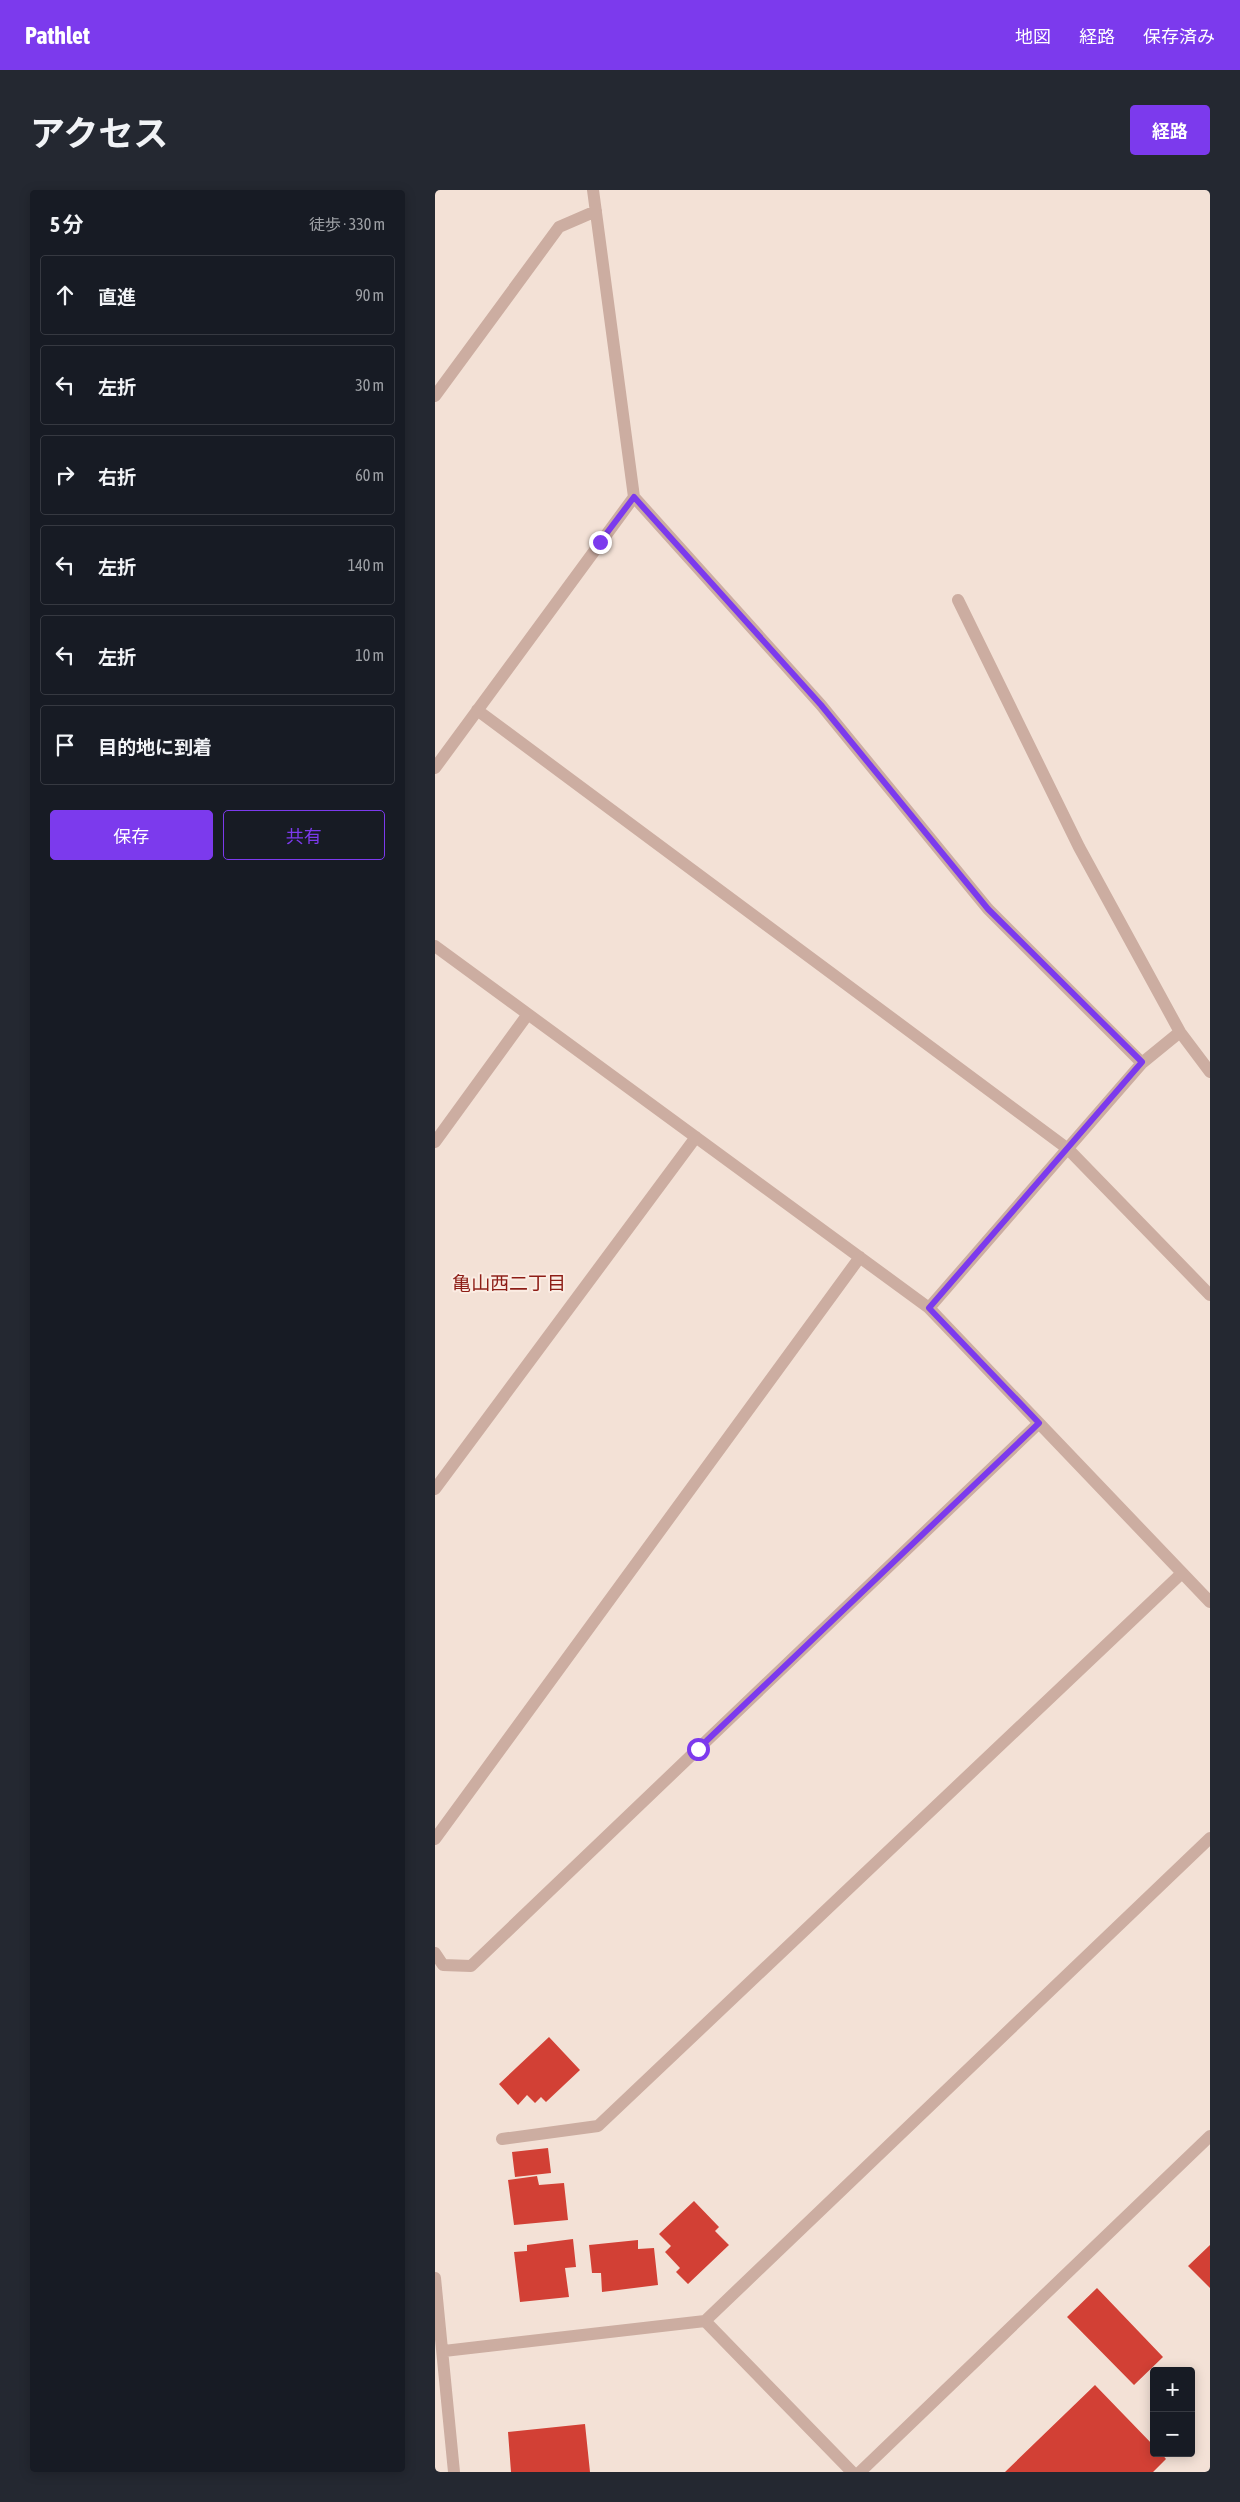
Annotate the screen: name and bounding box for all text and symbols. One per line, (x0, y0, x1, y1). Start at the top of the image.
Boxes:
text: Pathlet (25, 22, 90, 49)
text: 地図 (1015, 26, 1051, 47)
text: 経路 (1079, 26, 1115, 47)
text: 保存済み (1143, 26, 1215, 47)
button: 経路 (1130, 105, 1210, 155)
text: アクセス (30, 113, 168, 153)
text: 5 分 (50, 212, 84, 236)
text: 徒歩 · 330 m (309, 215, 385, 233)
icon: ahead (51, 281, 79, 309)
text: 直進 (98, 286, 136, 308)
text: 90 m (355, 286, 384, 304)
icon: left (51, 371, 79, 399)
text: 左折 (98, 376, 136, 398)
text: 30 m (355, 376, 384, 394)
icon: right (51, 461, 79, 489)
text: 右折 (98, 466, 136, 488)
text: 60 m (355, 466, 384, 484)
route end (589, 531, 612, 554)
icon: left (51, 551, 79, 579)
text: 左折 (98, 556, 136, 578)
text: 140 m (348, 556, 384, 574)
icon: left (51, 641, 79, 669)
text: 左折 (98, 646, 136, 668)
text: 10 m (355, 646, 384, 664)
icon: arrive (51, 731, 79, 759)
text: 目的地に到着 (98, 736, 212, 758)
button: 保存 (50, 810, 213, 860)
button: 共有 (223, 810, 385, 860)
district label: 亀山西二丁目 (452, 1272, 566, 1294)
route start (687, 1738, 710, 1761)
map controls (1150, 2367, 1195, 2457)
button: + (1150, 2367, 1195, 2412)
button: − (1150, 2412, 1195, 2457)

